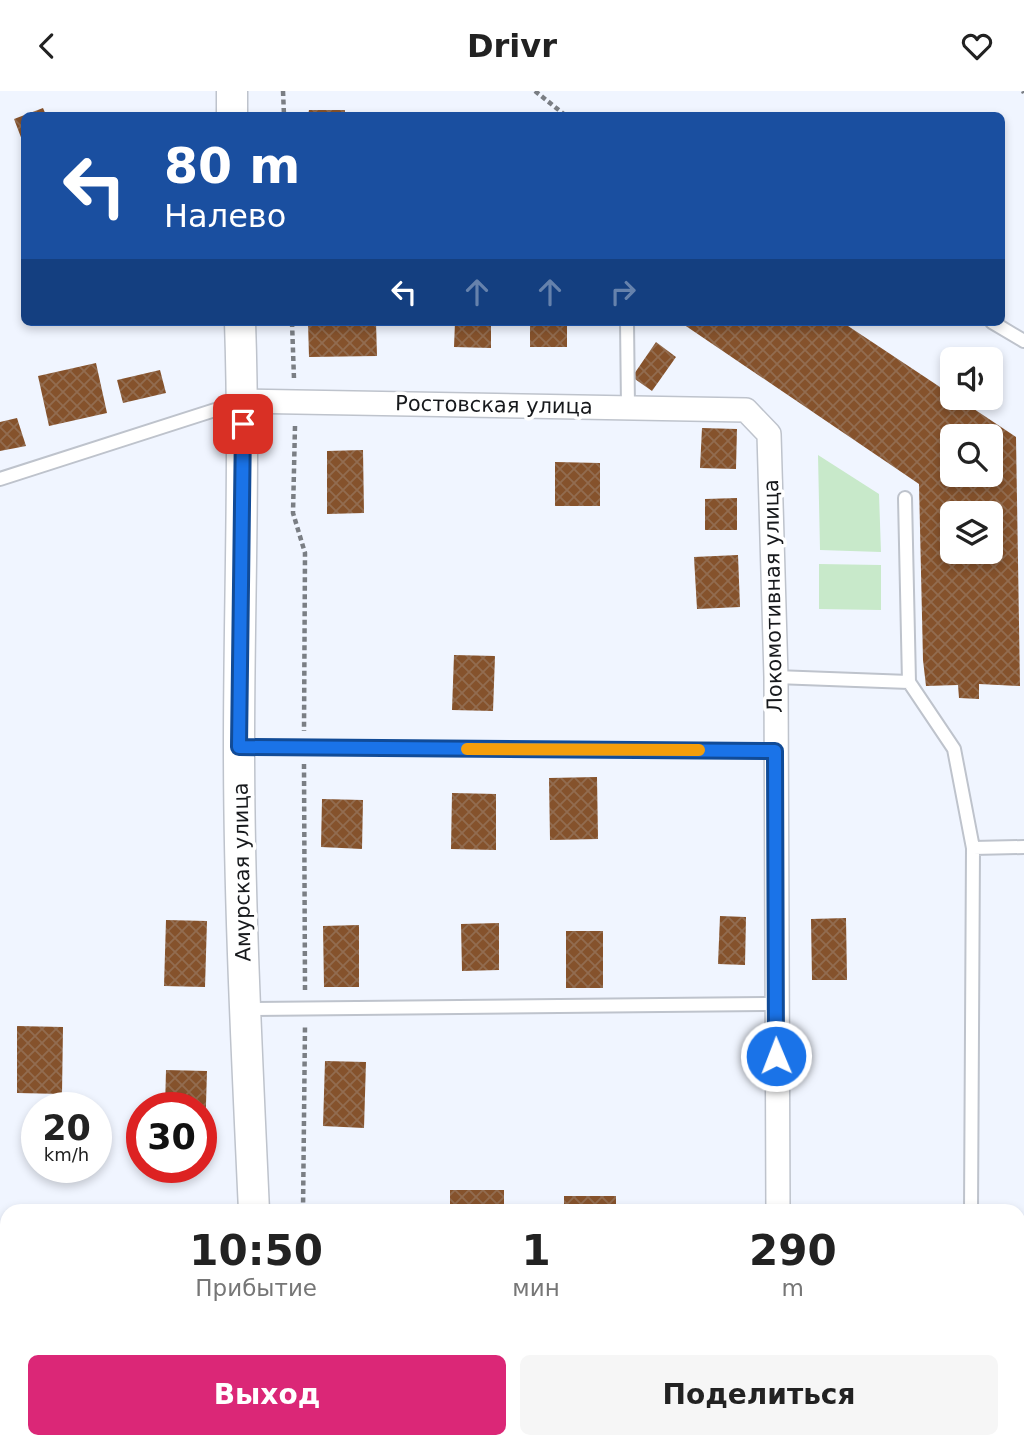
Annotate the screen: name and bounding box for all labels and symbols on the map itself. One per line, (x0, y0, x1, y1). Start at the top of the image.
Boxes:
street label: Ростовская улица (395, 391, 593, 419)
pin (213, 394, 273, 454)
street label: Локомотивная улица (759, 479, 787, 713)
street label: Амурская улица (228, 782, 256, 962)
position arrow (739, 1019, 813, 1093)
speed limit sign: 30 (126, 1092, 217, 1183)

